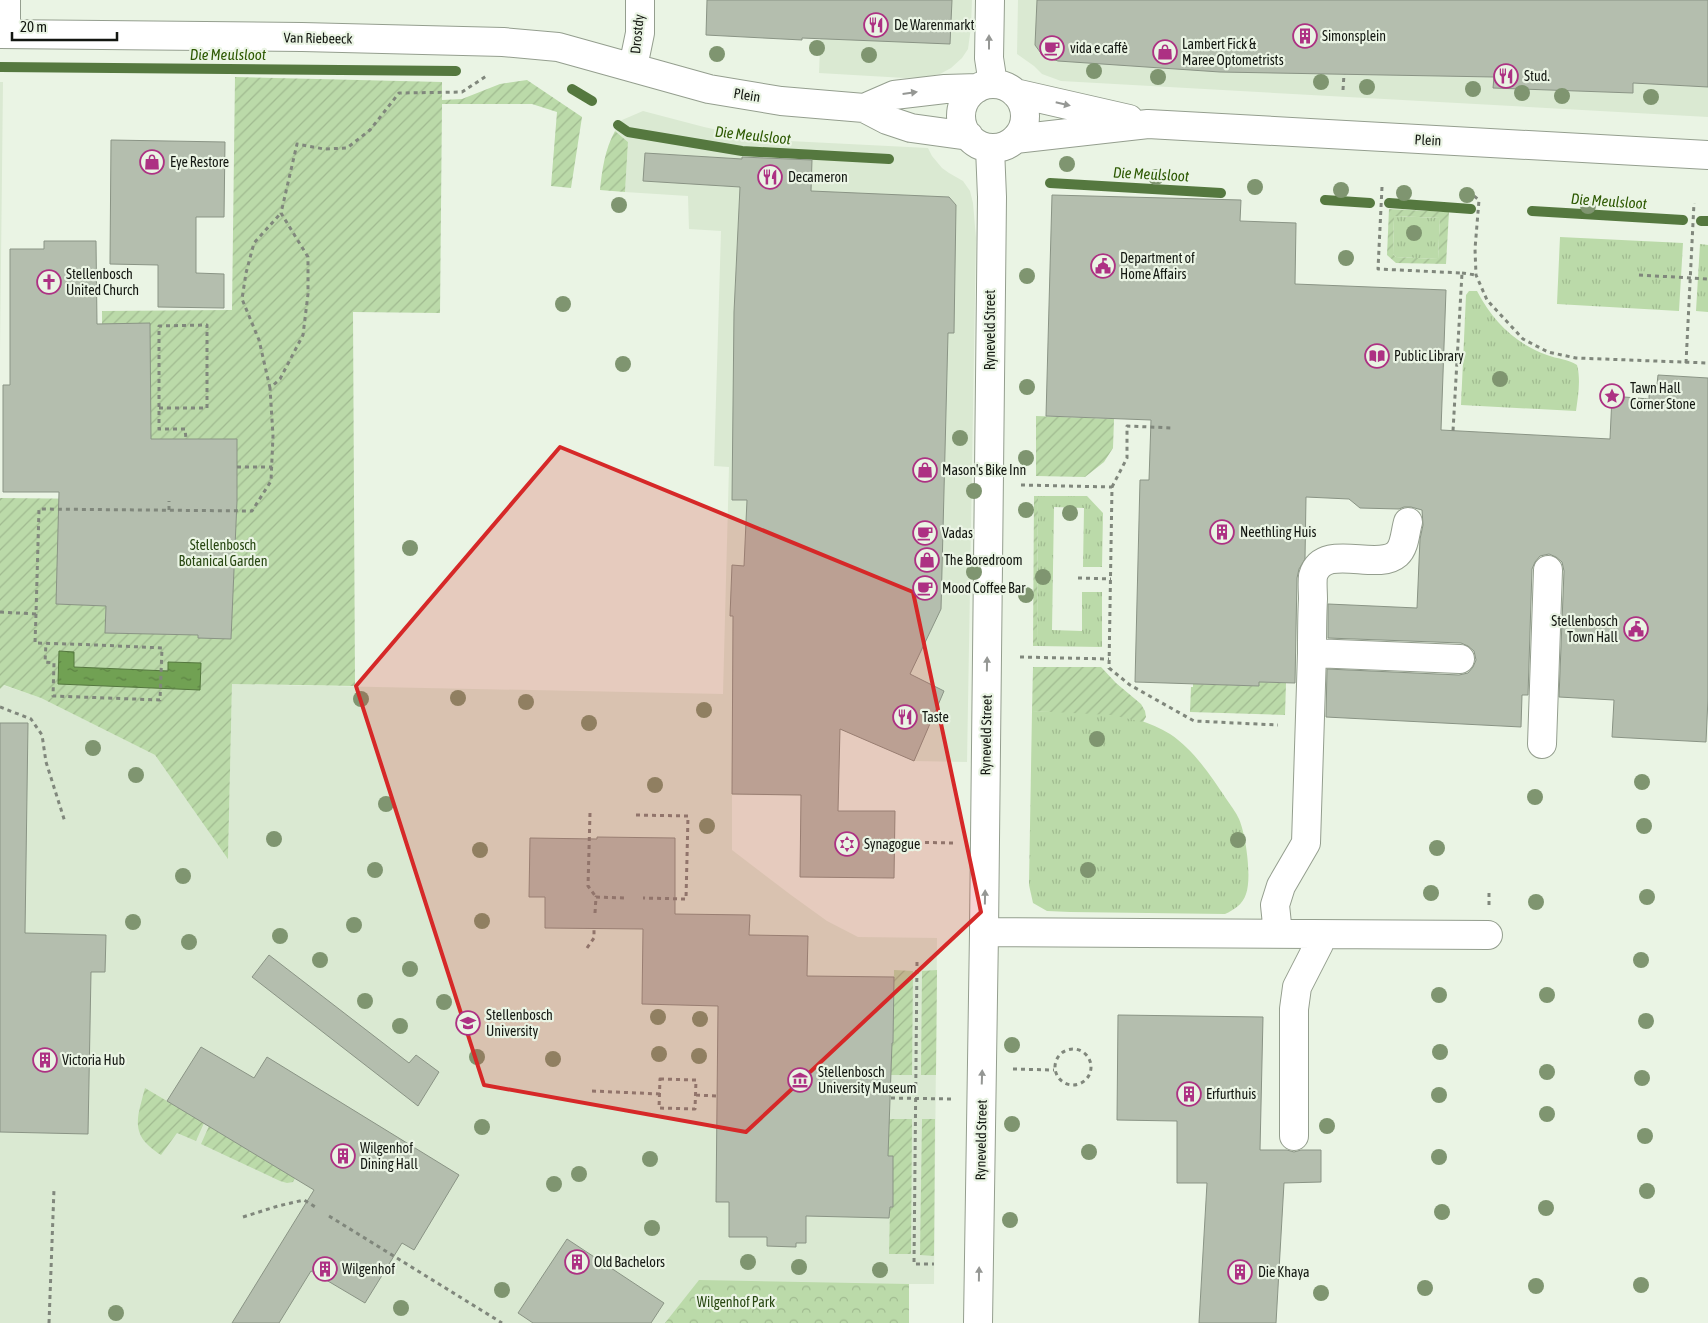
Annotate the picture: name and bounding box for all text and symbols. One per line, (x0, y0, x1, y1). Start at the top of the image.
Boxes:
scale bar (12, 10, 118, 42)
restaurant icon: De Warenmarkt (863, 12, 889, 38)
street label: Drostdy (627, 13, 647, 55)
place label: De Warenmarkt (894, 17, 975, 33)
text: 20 m (20, 18, 47, 35)
building icon: Simonsplein (1292, 23, 1318, 49)
place label: Simonsplein (1322, 28, 1386, 44)
street label: Van Riebeeck (283, 29, 353, 47)
one-way arrow (985, 34, 993, 50)
cafe icon: vida e caffè (1039, 35, 1065, 61)
place label: Lambert Fick & Maree Optometrists (1182, 36, 1284, 68)
shop icon: Lambert Fick & Maree Optometrists (1152, 39, 1178, 65)
place label: vida e caffè (1070, 40, 1128, 56)
water label: Die Meulsloot (190, 46, 267, 63)
restaurant icon: Stud. (1493, 63, 1519, 89)
place label: Stud. (1524, 68, 1550, 84)
street label: Plein (733, 85, 761, 105)
one-way arrow (903, 89, 919, 97)
one-way arrow (1055, 100, 1070, 108)
water label: Die Meulsloot (714, 123, 792, 148)
street label: Plein (1414, 131, 1442, 149)
shop icon: Eye Restore (139, 149, 165, 175)
place label: Eye Restore (170, 154, 229, 170)
restaurant icon: Decameron (757, 164, 783, 190)
water label: Die Meulsloot (1112, 164, 1190, 185)
place label: Decameron (788, 169, 848, 185)
water label: Die Meulsloot (1570, 190, 1648, 212)
place label: Department of Home Affairs (1120, 250, 1195, 282)
public building icon: Department of Home Affairs (1090, 253, 1116, 279)
place label: Stellenbosch United Church (66, 266, 139, 298)
church icon: Stellenbosch United Church (36, 269, 62, 295)
street label: Ryneveld Street (982, 290, 998, 370)
library icon: Public Library (1364, 343, 1390, 369)
place label: Public Library (1394, 348, 1464, 364)
place label: Tawn Hall Corner Stone (1630, 380, 1696, 412)
place icon: Tawn Hall Corner Stone (1599, 383, 1625, 409)
shop icon: Mason's Bike Inn (912, 457, 938, 483)
place label: Mason's Bike Inn (942, 462, 1026, 478)
building icon: Neethling Huis (1209, 519, 1235, 545)
cafe icon: Vadas (912, 520, 938, 546)
place label: Neethling Huis (1240, 524, 1316, 540)
place label: Vadas (942, 525, 973, 541)
park label: Stellenbosch Botanical Garden (179, 537, 267, 569)
shop icon: The Boredroom (914, 547, 940, 573)
place label: The Boredroom (944, 552, 1023, 568)
cafe icon: Mood Coffee Bar (912, 575, 938, 601)
place label: Mood Coffee Bar (942, 580, 1026, 596)
place label: Stellenbosch Town Hall (1551, 613, 1618, 645)
public building icon: Stellenbosch Town Hall (1623, 616, 1649, 642)
one-way arrow (983, 656, 991, 672)
street label: Ryneveld Street (977, 695, 995, 775)
restaurant icon: Taste (892, 704, 918, 730)
place label: Taste (922, 709, 949, 725)
synagogue icon: Synagogue (834, 831, 860, 857)
place label: Synagogue (864, 836, 920, 852)
one-way arrow (981, 889, 989, 905)
place label: Stellenbosch University (486, 1007, 553, 1039)
school or university icon: Stellenbosch University (455, 1010, 481, 1036)
building icon: Victoria Hub (32, 1047, 58, 1073)
place label: Victoria Hub (62, 1052, 125, 1068)
place label: Stellenbosch University Museum (818, 1064, 917, 1096)
museum icon: Stellenbosch University Museum (787, 1067, 813, 1093)
one-way arrow (978, 1069, 986, 1085)
building icon: Erfurthuis (1176, 1081, 1202, 1107)
place label: Erfurthuis (1206, 1086, 1256, 1102)
street label: Ryneveld Street (972, 1100, 990, 1180)
place label: Wilgenhof Dining Hall (360, 1140, 418, 1172)
building icon: Wilgenhof Dining Hall (330, 1143, 356, 1169)
building icon: Old Bachelors (564, 1249, 590, 1275)
place label: Old Bachelors (594, 1254, 665, 1270)
building icon: Wilgenhof (312, 1256, 338, 1282)
building icon: Die Khaya (1227, 1259, 1253, 1285)
place label: Wilgenhof (342, 1261, 395, 1277)
place label: Die Khaya (1258, 1264, 1310, 1280)
one-way arrow (975, 1266, 983, 1282)
park label: Wilgenhof Park (697, 1294, 775, 1310)

